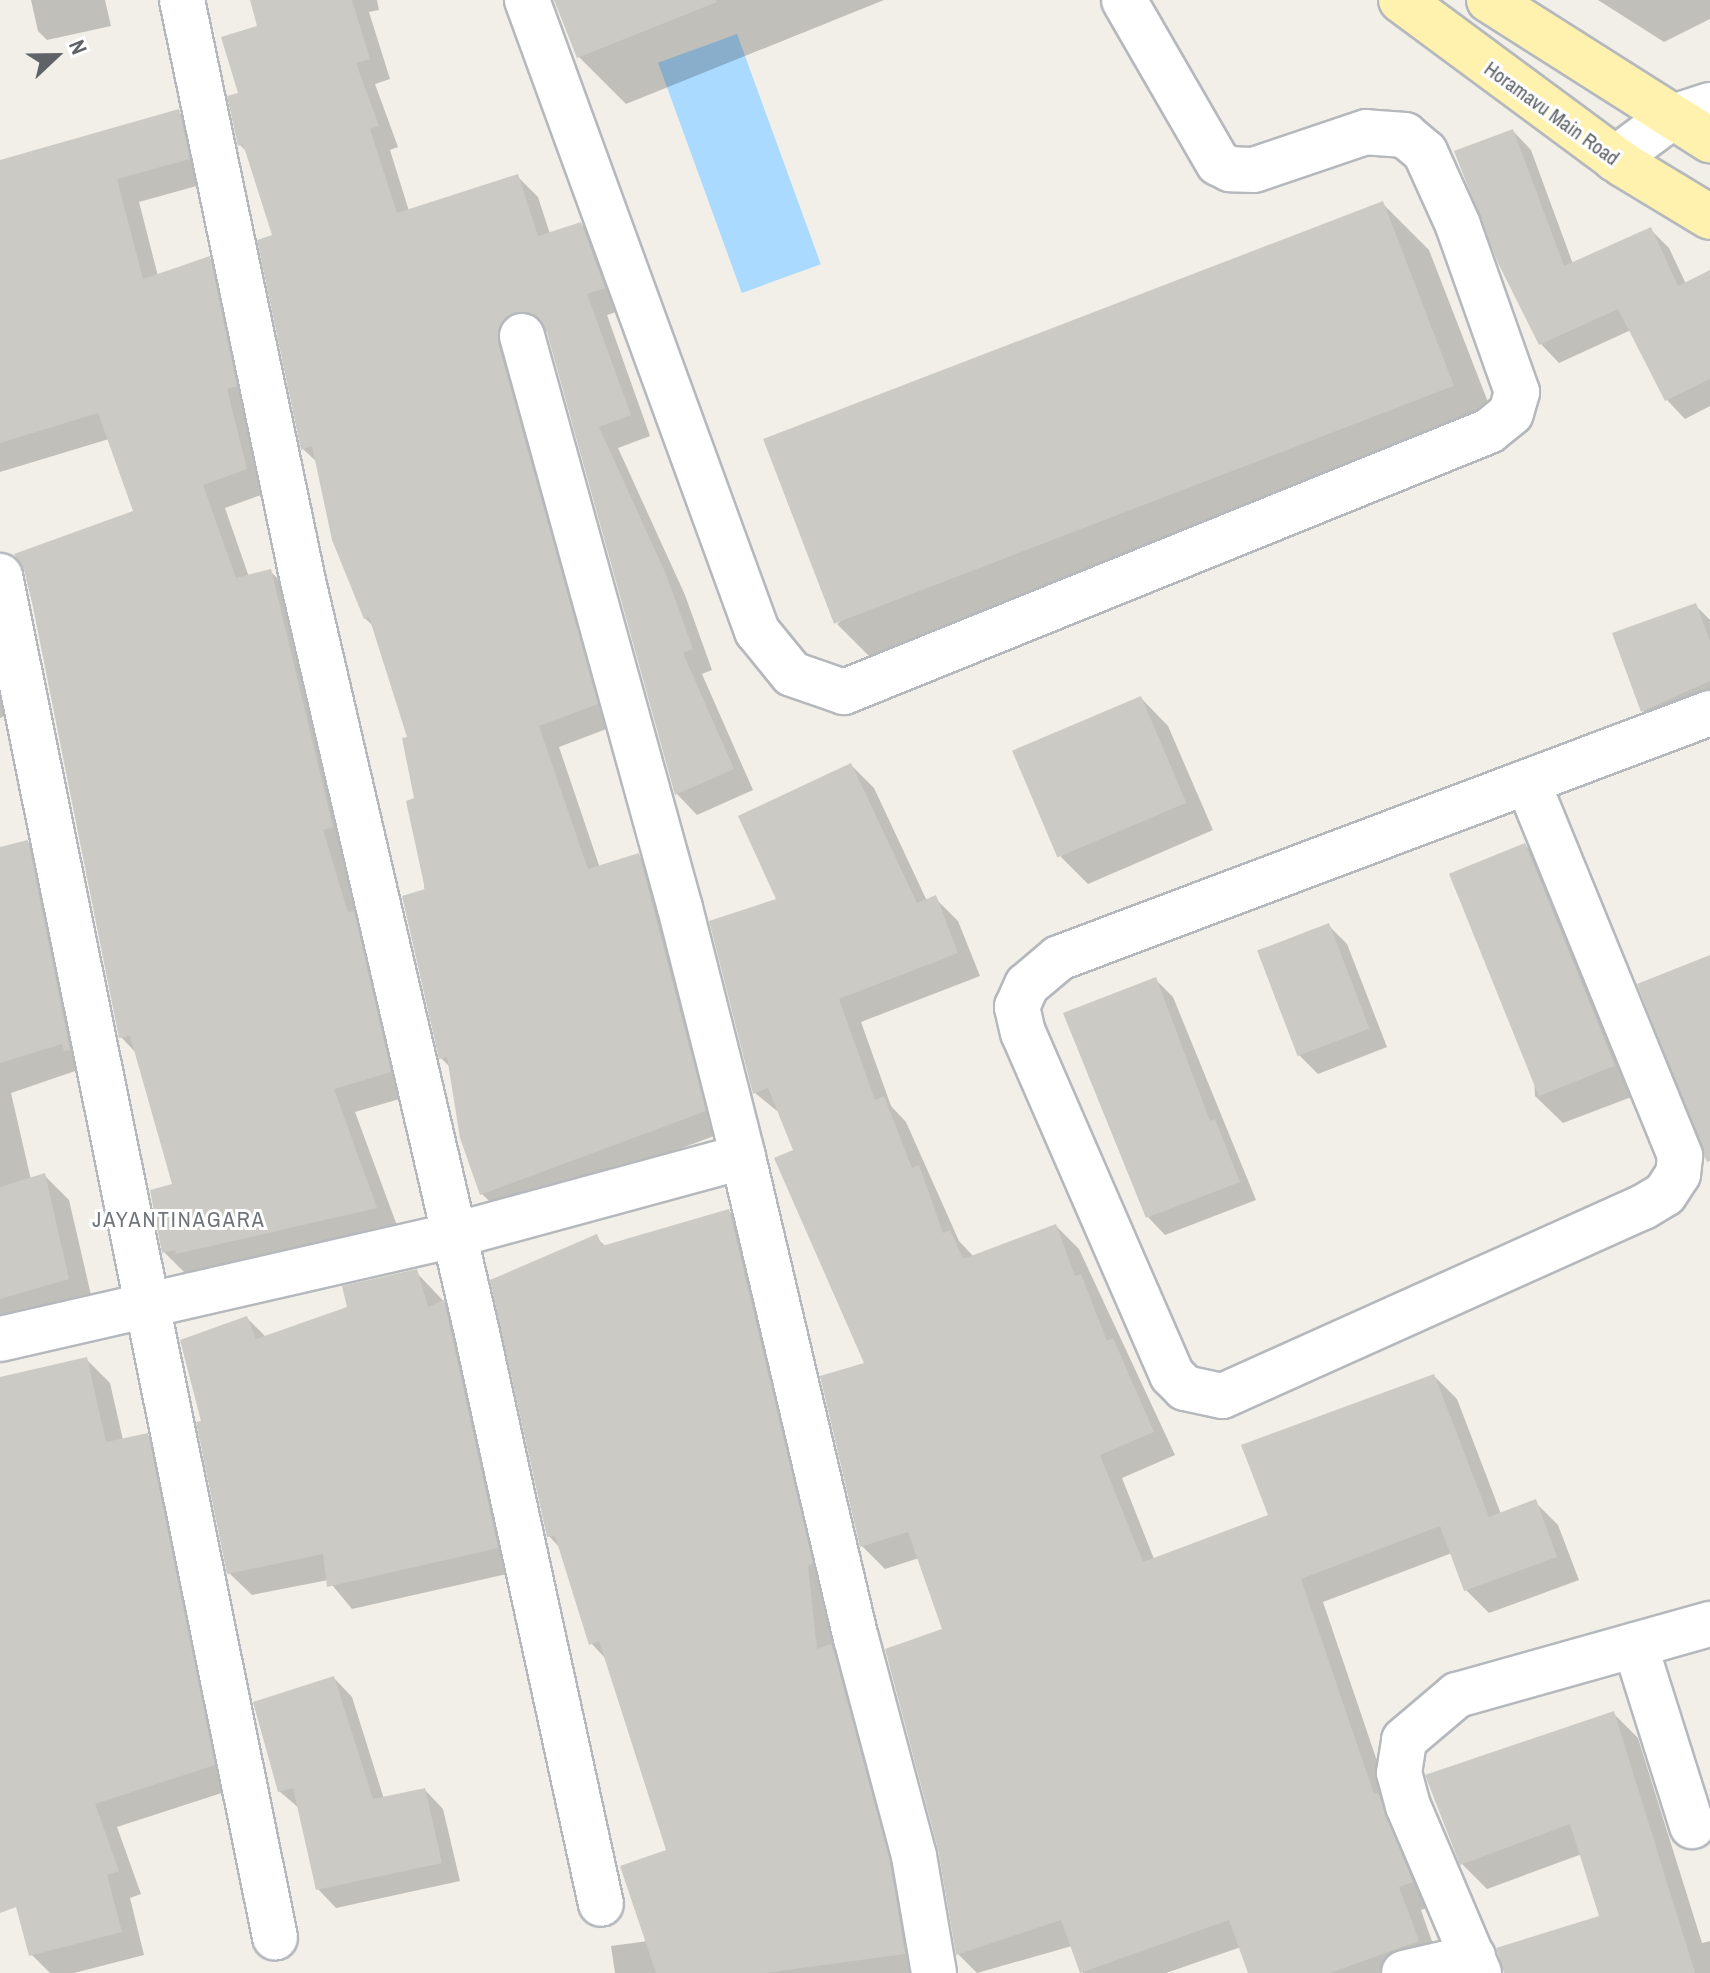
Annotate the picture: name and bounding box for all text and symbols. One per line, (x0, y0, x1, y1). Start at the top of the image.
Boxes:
north arrow (16, 16, 96, 96)
text: N (62, 35, 95, 59)
street label: Horamavu Main Road (1480, 56, 1624, 170)
district label: JAYANTINAGARA (92, 1207, 266, 1233)

